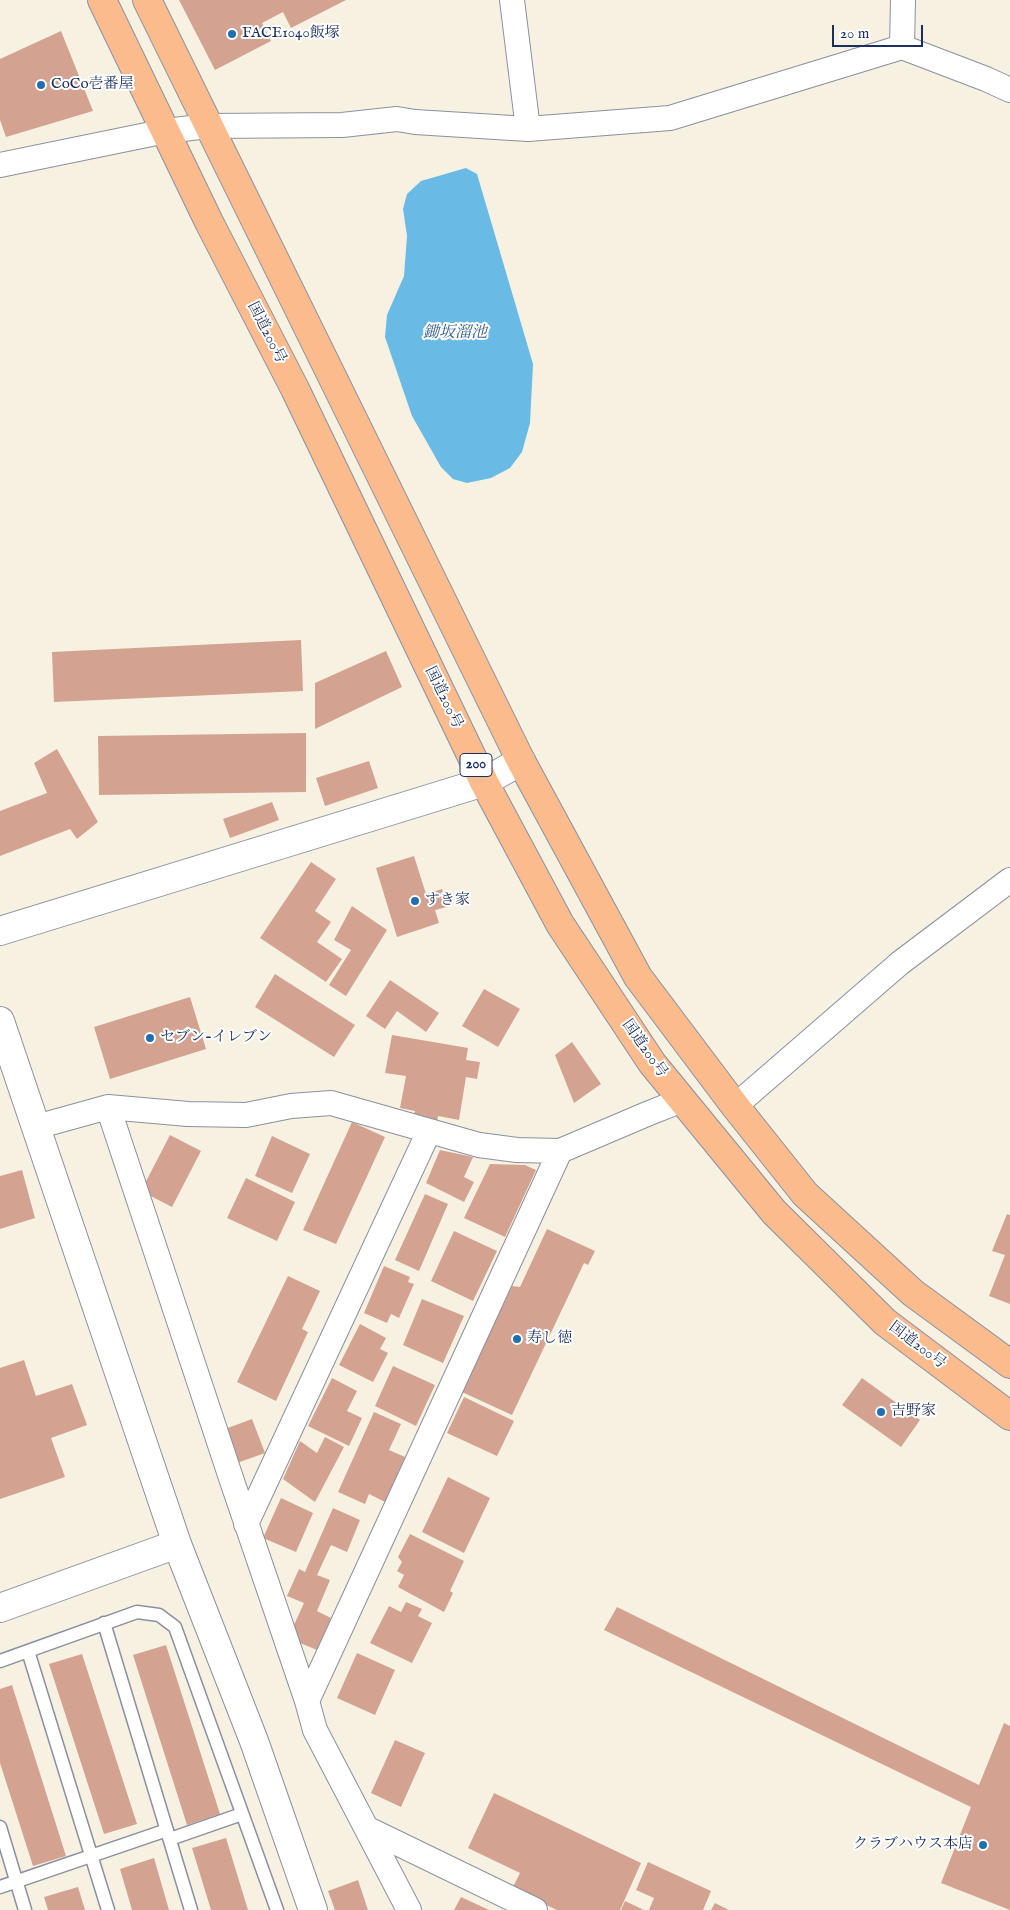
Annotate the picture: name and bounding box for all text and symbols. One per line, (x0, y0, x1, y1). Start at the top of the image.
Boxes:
scale bar (835, 15, 926, 47)
text: 20 m (840, 24, 869, 43)
place label: FACE1040飯塚 (242, 25, 340, 43)
marker: FACE1040飯塚 (226, 28, 238, 40)
place label: CoCo壱番屋 (51, 76, 134, 94)
marker: CoCo壱番屋 (35, 79, 47, 91)
street label: 国道200号 (243, 299, 289, 367)
water label: 鋤坂溜池 (423, 324, 487, 344)
street label: 国道200号 (420, 664, 466, 732)
road number: 200 (460, 754, 492, 776)
place label: すき家 (425, 892, 470, 910)
marker: すき家 (409, 895, 421, 907)
street label: 国道200号 (617, 1016, 671, 1082)
place label: セブン-イレブン (160, 1029, 272, 1047)
marker: セブン-イレブン (144, 1032, 156, 1044)
street label: 国道200号 (885, 1319, 949, 1373)
place label: 寿し徳 (527, 1330, 572, 1348)
marker: 寿し徳 (511, 1333, 523, 1345)
place label: 吉野家 (891, 1403, 936, 1421)
marker: 吉野家 (875, 1406, 887, 1418)
place label: クラブハウス本店 (853, 1836, 973, 1854)
marker: クラブハウス本店 (977, 1839, 989, 1851)

